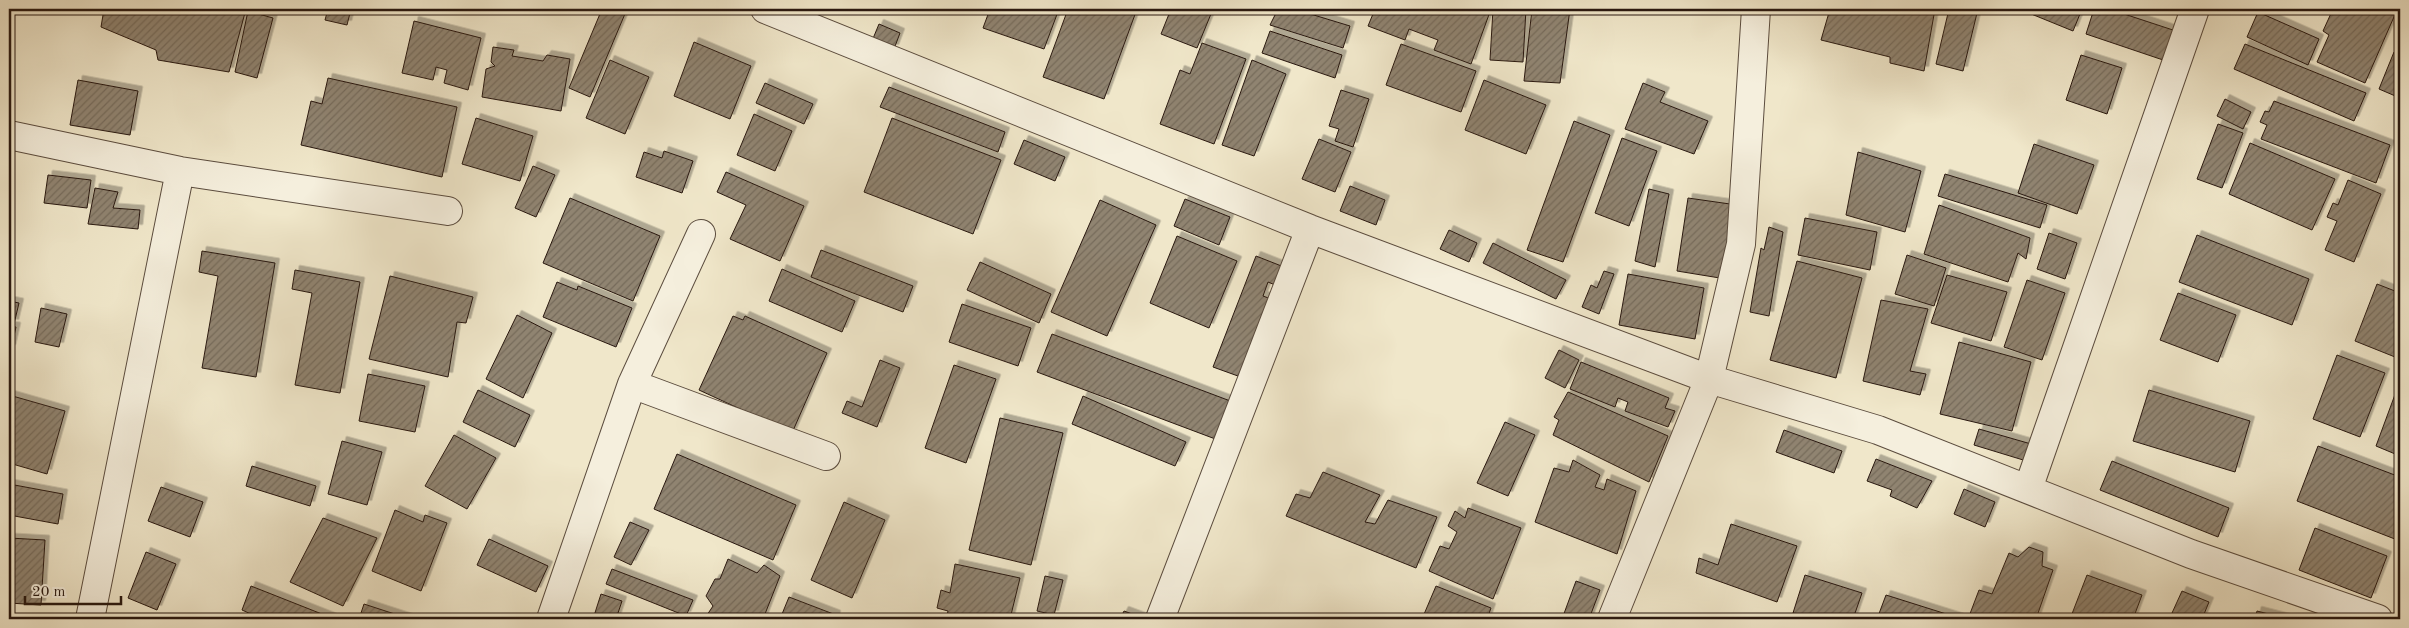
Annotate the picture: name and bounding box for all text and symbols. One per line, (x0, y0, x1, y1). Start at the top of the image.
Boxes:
scale bar (25, 573, 121, 605)
text: 20 m (32, 585, 66, 600)

